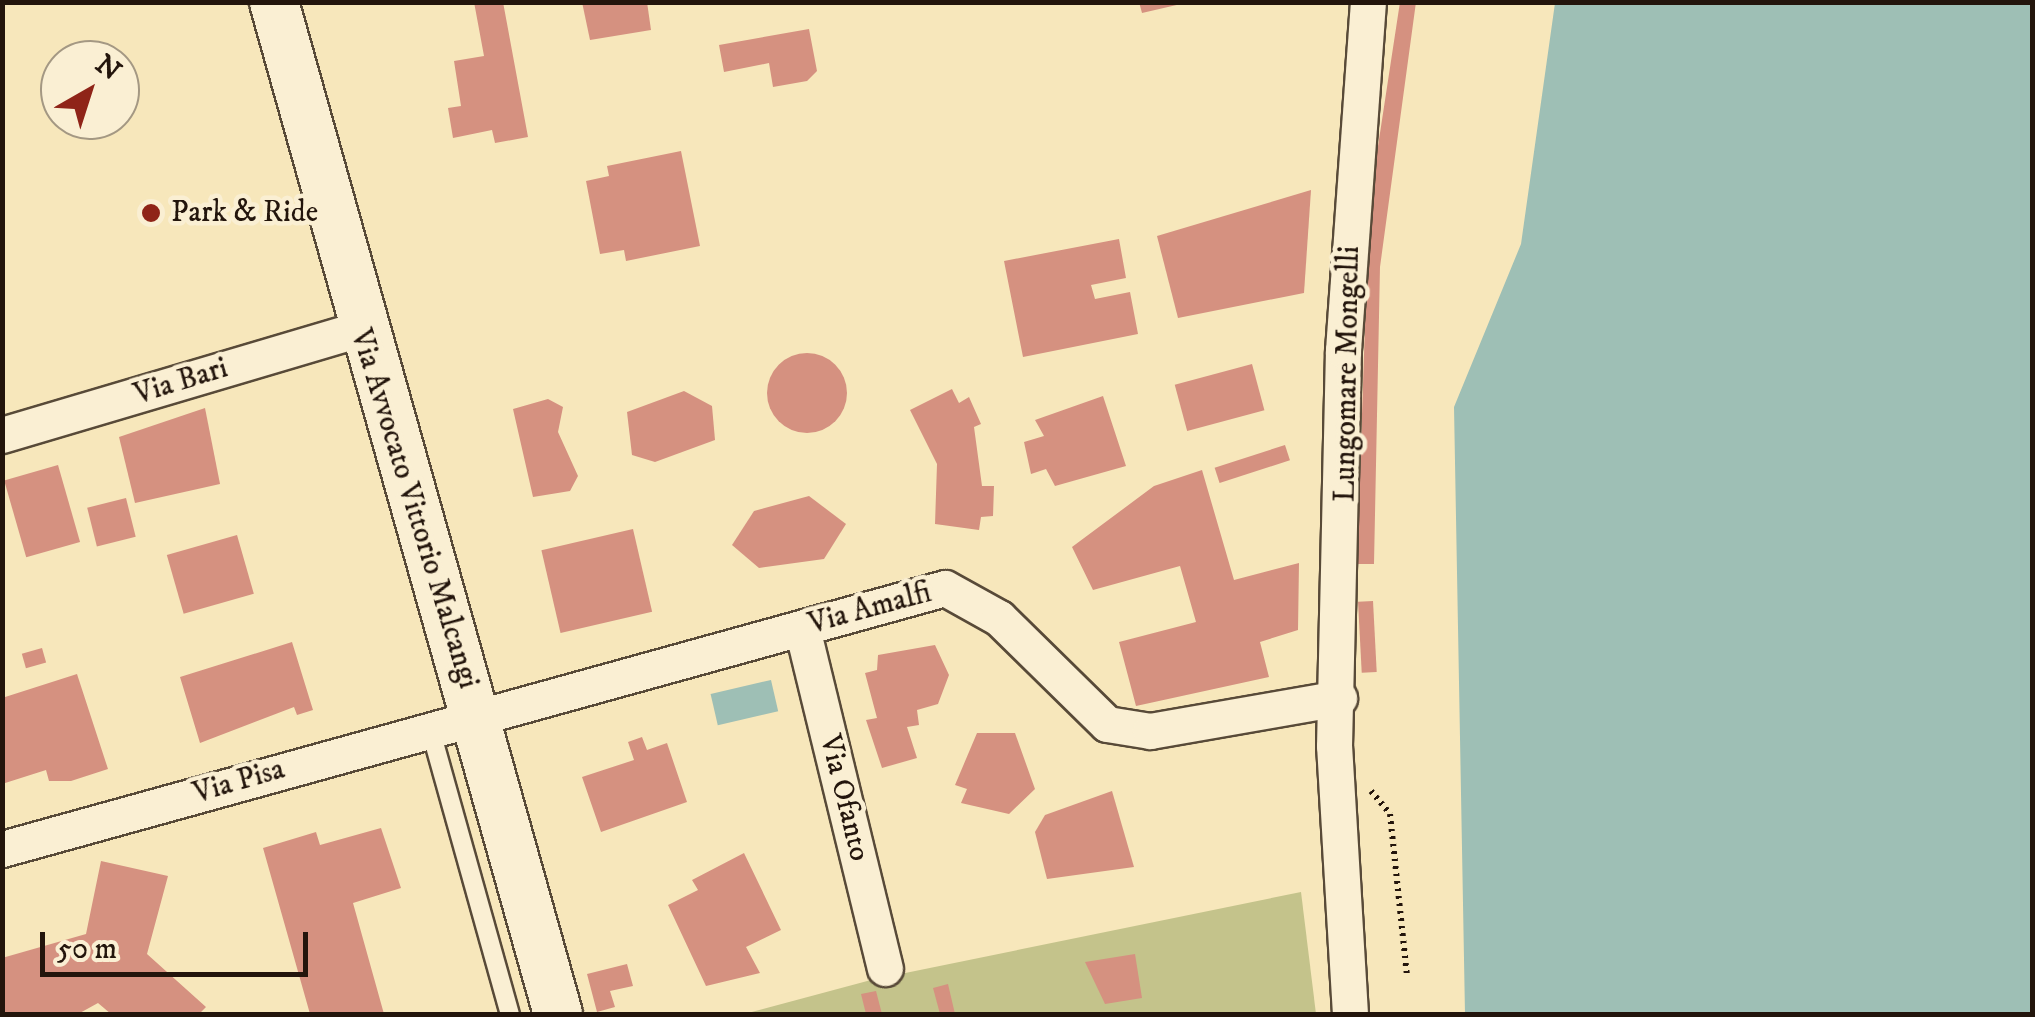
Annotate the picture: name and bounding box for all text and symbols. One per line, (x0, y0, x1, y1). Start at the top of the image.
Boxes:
north arrow (40, 40, 140, 140)
text: N (88, 47, 128, 89)
place label: Park & Ride (171, 195, 318, 231)
marker: Park & Ride (140, 202, 162, 224)
street label: Lungomare Mongelli (1328, 246, 1368, 502)
street label: Via Avvocato Vittorio Malcangi (342, 325, 486, 693)
street label: Via Bari (130, 351, 232, 413)
street label: Via Amalfi (804, 575, 936, 643)
street label: Via Ofanto (811, 731, 877, 865)
street label: Via Pisa (189, 752, 289, 812)
scale bar (45, 912, 312, 974)
text: 50 m (57, 931, 117, 968)

